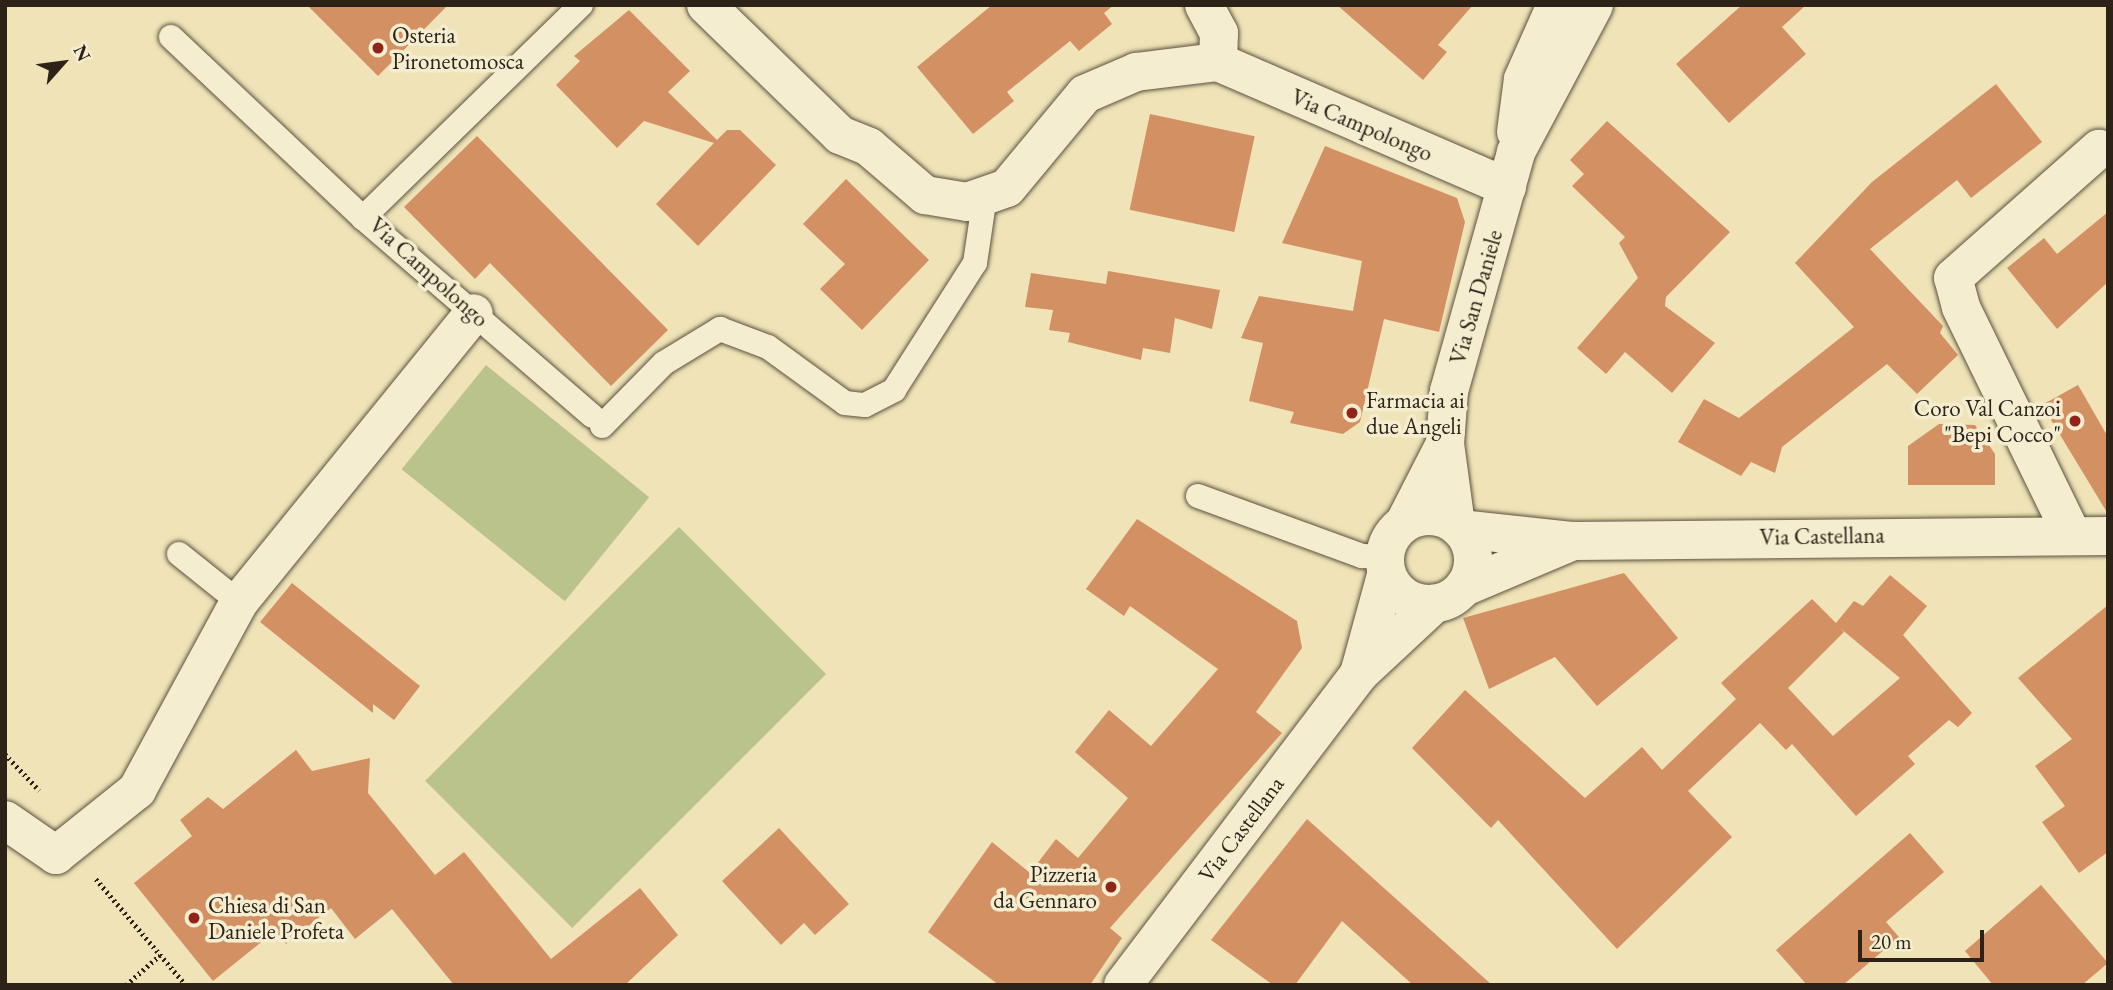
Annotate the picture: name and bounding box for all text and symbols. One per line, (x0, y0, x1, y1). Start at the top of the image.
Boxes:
place label: Osteria Pironetomosca (392, 21, 524, 75)
north arrow (28, 28, 98, 98)
text: N (67, 40, 97, 66)
marker: Osteria Pironetomosca (370, 40, 386, 56)
street label: Via Campolongo (1287, 83, 1437, 167)
street label: Via Campolongo (364, 211, 494, 333)
street label: Via San Daniele (1444, 226, 1508, 368)
place label: Farmacia ai due Angeli (1366, 386, 1465, 440)
place label: Coro Val Canzoi "Bepi Cocco" (1914, 394, 2061, 448)
marker: Farmacia ai due Angeli (1344, 405, 1360, 421)
marker: Coro Val Canzoi "Bepi Cocco" (2067, 413, 2083, 429)
street label: Via Castellana (1759, 521, 1885, 551)
street label: Via Castellana (1192, 771, 1290, 887)
place label: Pizzeria da Gennaro (993, 860, 1097, 914)
marker: Pizzeria da Gennaro (1103, 879, 1119, 895)
place label: Chiesa di San Daniele Profeta (208, 891, 344, 945)
marker: Chiesa di San Daniele Profeta (186, 910, 202, 926)
scale bar (1861, 916, 1987, 960)
text: 20 m (1871, 928, 1912, 955)

